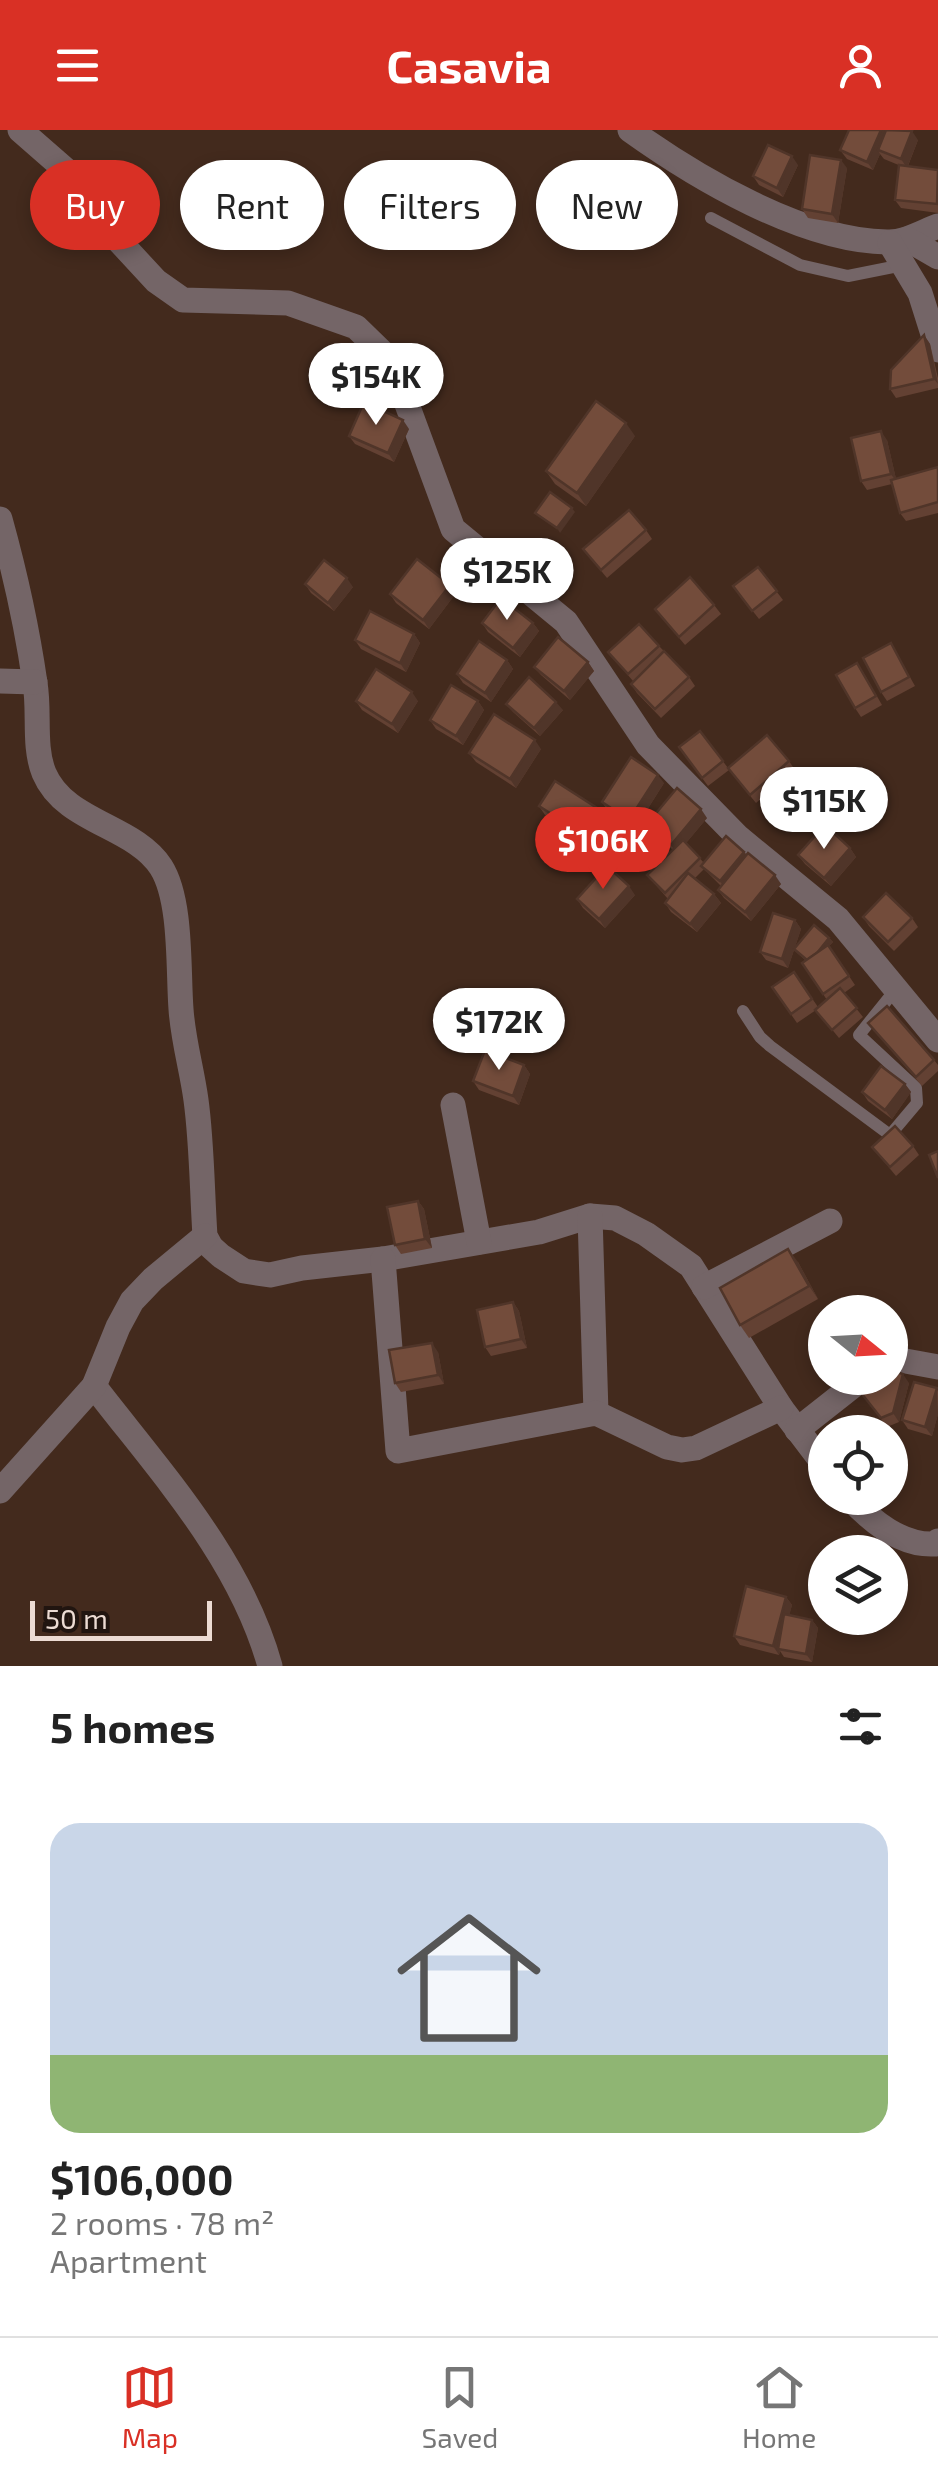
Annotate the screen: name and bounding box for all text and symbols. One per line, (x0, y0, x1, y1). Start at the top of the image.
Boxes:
icon: menu (50, 38, 105, 93)
text: Casavia (386, 38, 552, 92)
icon: person (833, 38, 888, 93)
chip: Buy (30, 160, 160, 250)
chip: Rent (180, 160, 324, 250)
chip: Filters (344, 160, 516, 250)
chip: New (536, 160, 678, 250)
pin: $154K (306, 343, 446, 428)
text: $154K (331, 356, 421, 394)
pin: $125K (437, 538, 577, 623)
text: $125K (463, 551, 551, 589)
pin: $115K (754, 767, 894, 852)
text: $115K (782, 780, 866, 818)
pin: $106K (533, 807, 673, 892)
text: $106K (557, 820, 649, 858)
pin: $172K (429, 988, 569, 1073)
text: $172K (455, 1001, 543, 1039)
north arrow (808, 1295, 908, 1395)
map controls (808, 1295, 908, 1635)
button: locate (808, 1415, 908, 1515)
button: layers (808, 1535, 908, 1635)
scale bar (30, 1596, 212, 1640)
text: 50 m (45, 1601, 108, 1635)
icon: filters (833, 1699, 888, 1754)
text: 5 homes (50, 1701, 215, 1751)
icon: home (379, 1888, 559, 2068)
text: $106,000 (50, 2153, 233, 2203)
text: 2 rooms · 78 m² (50, 2203, 274, 2241)
text: Apartment (50, 2241, 207, 2279)
tab: Map (122, 2360, 178, 2454)
tab: Saved (422, 2360, 498, 2454)
tab: Home (742, 2360, 816, 2454)

